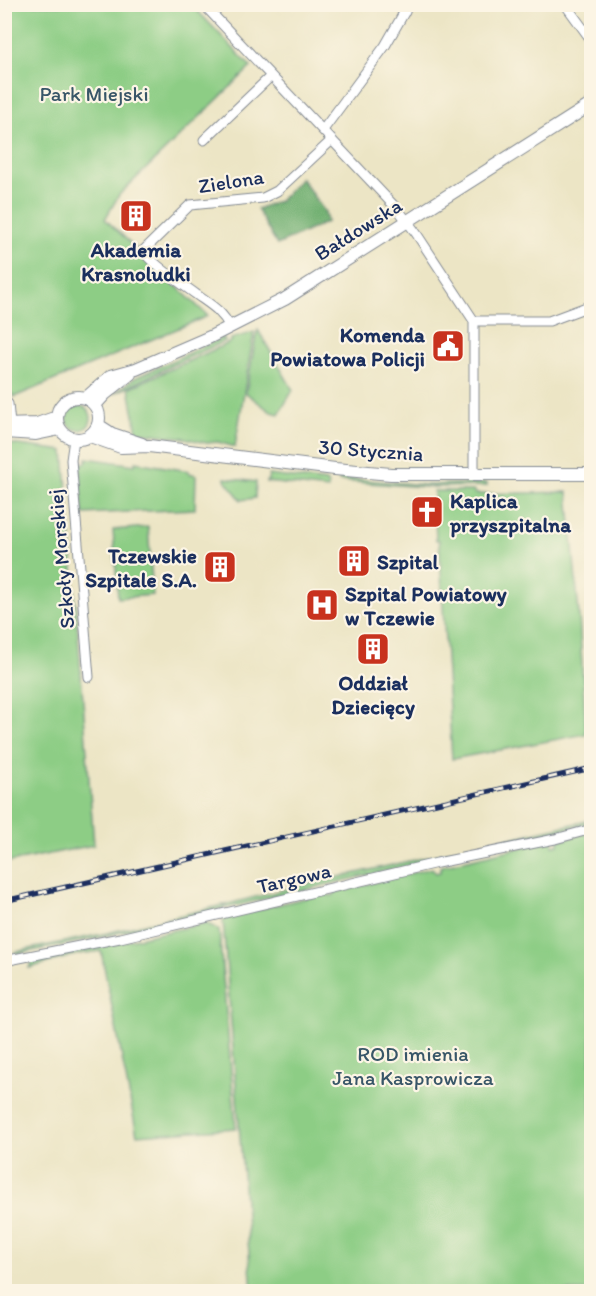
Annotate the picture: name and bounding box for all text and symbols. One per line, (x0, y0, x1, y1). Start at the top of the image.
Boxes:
park label: Park Miejski (39, 81, 149, 106)
street label: Zielona (196, 163, 266, 199)
street label: Bałdowska (310, 192, 406, 266)
building icon: Akademia Krasnoludki (118, 198, 154, 234)
place label: Akademia Krasnoludki (81, 237, 191, 286)
place label: Komenda Powiatowa Policji (270, 322, 426, 372)
public building icon: Komenda Powiatowa Policji (430, 328, 466, 364)
street label: 30 Stycznia (318, 434, 424, 466)
street label: Szkoły Morskiej (42, 488, 80, 630)
place label: Kaplica przyszpitalna (449, 488, 572, 538)
church icon: Kaplica przyszpitalna (409, 494, 445, 530)
place label: Tczewskie Szpitale S.A. (85, 543, 197, 593)
building icon: Szpital (336, 543, 372, 579)
building icon: Tczewskie Szpitale S.A. (202, 549, 238, 585)
place label: Szpital (377, 549, 440, 575)
place label: Szpital Powiatowy w Tczewie (345, 581, 507, 630)
hospital icon: Szpital Powiatowy w Tczewie (304, 587, 340, 623)
building icon: Oddział Dziecięcy (355, 631, 391, 667)
place label: Oddział Dziecięcy (331, 670, 415, 720)
street label: Targowa (254, 857, 334, 899)
park label: ROD imienia Jana Kasprowicza (332, 1041, 494, 1090)

